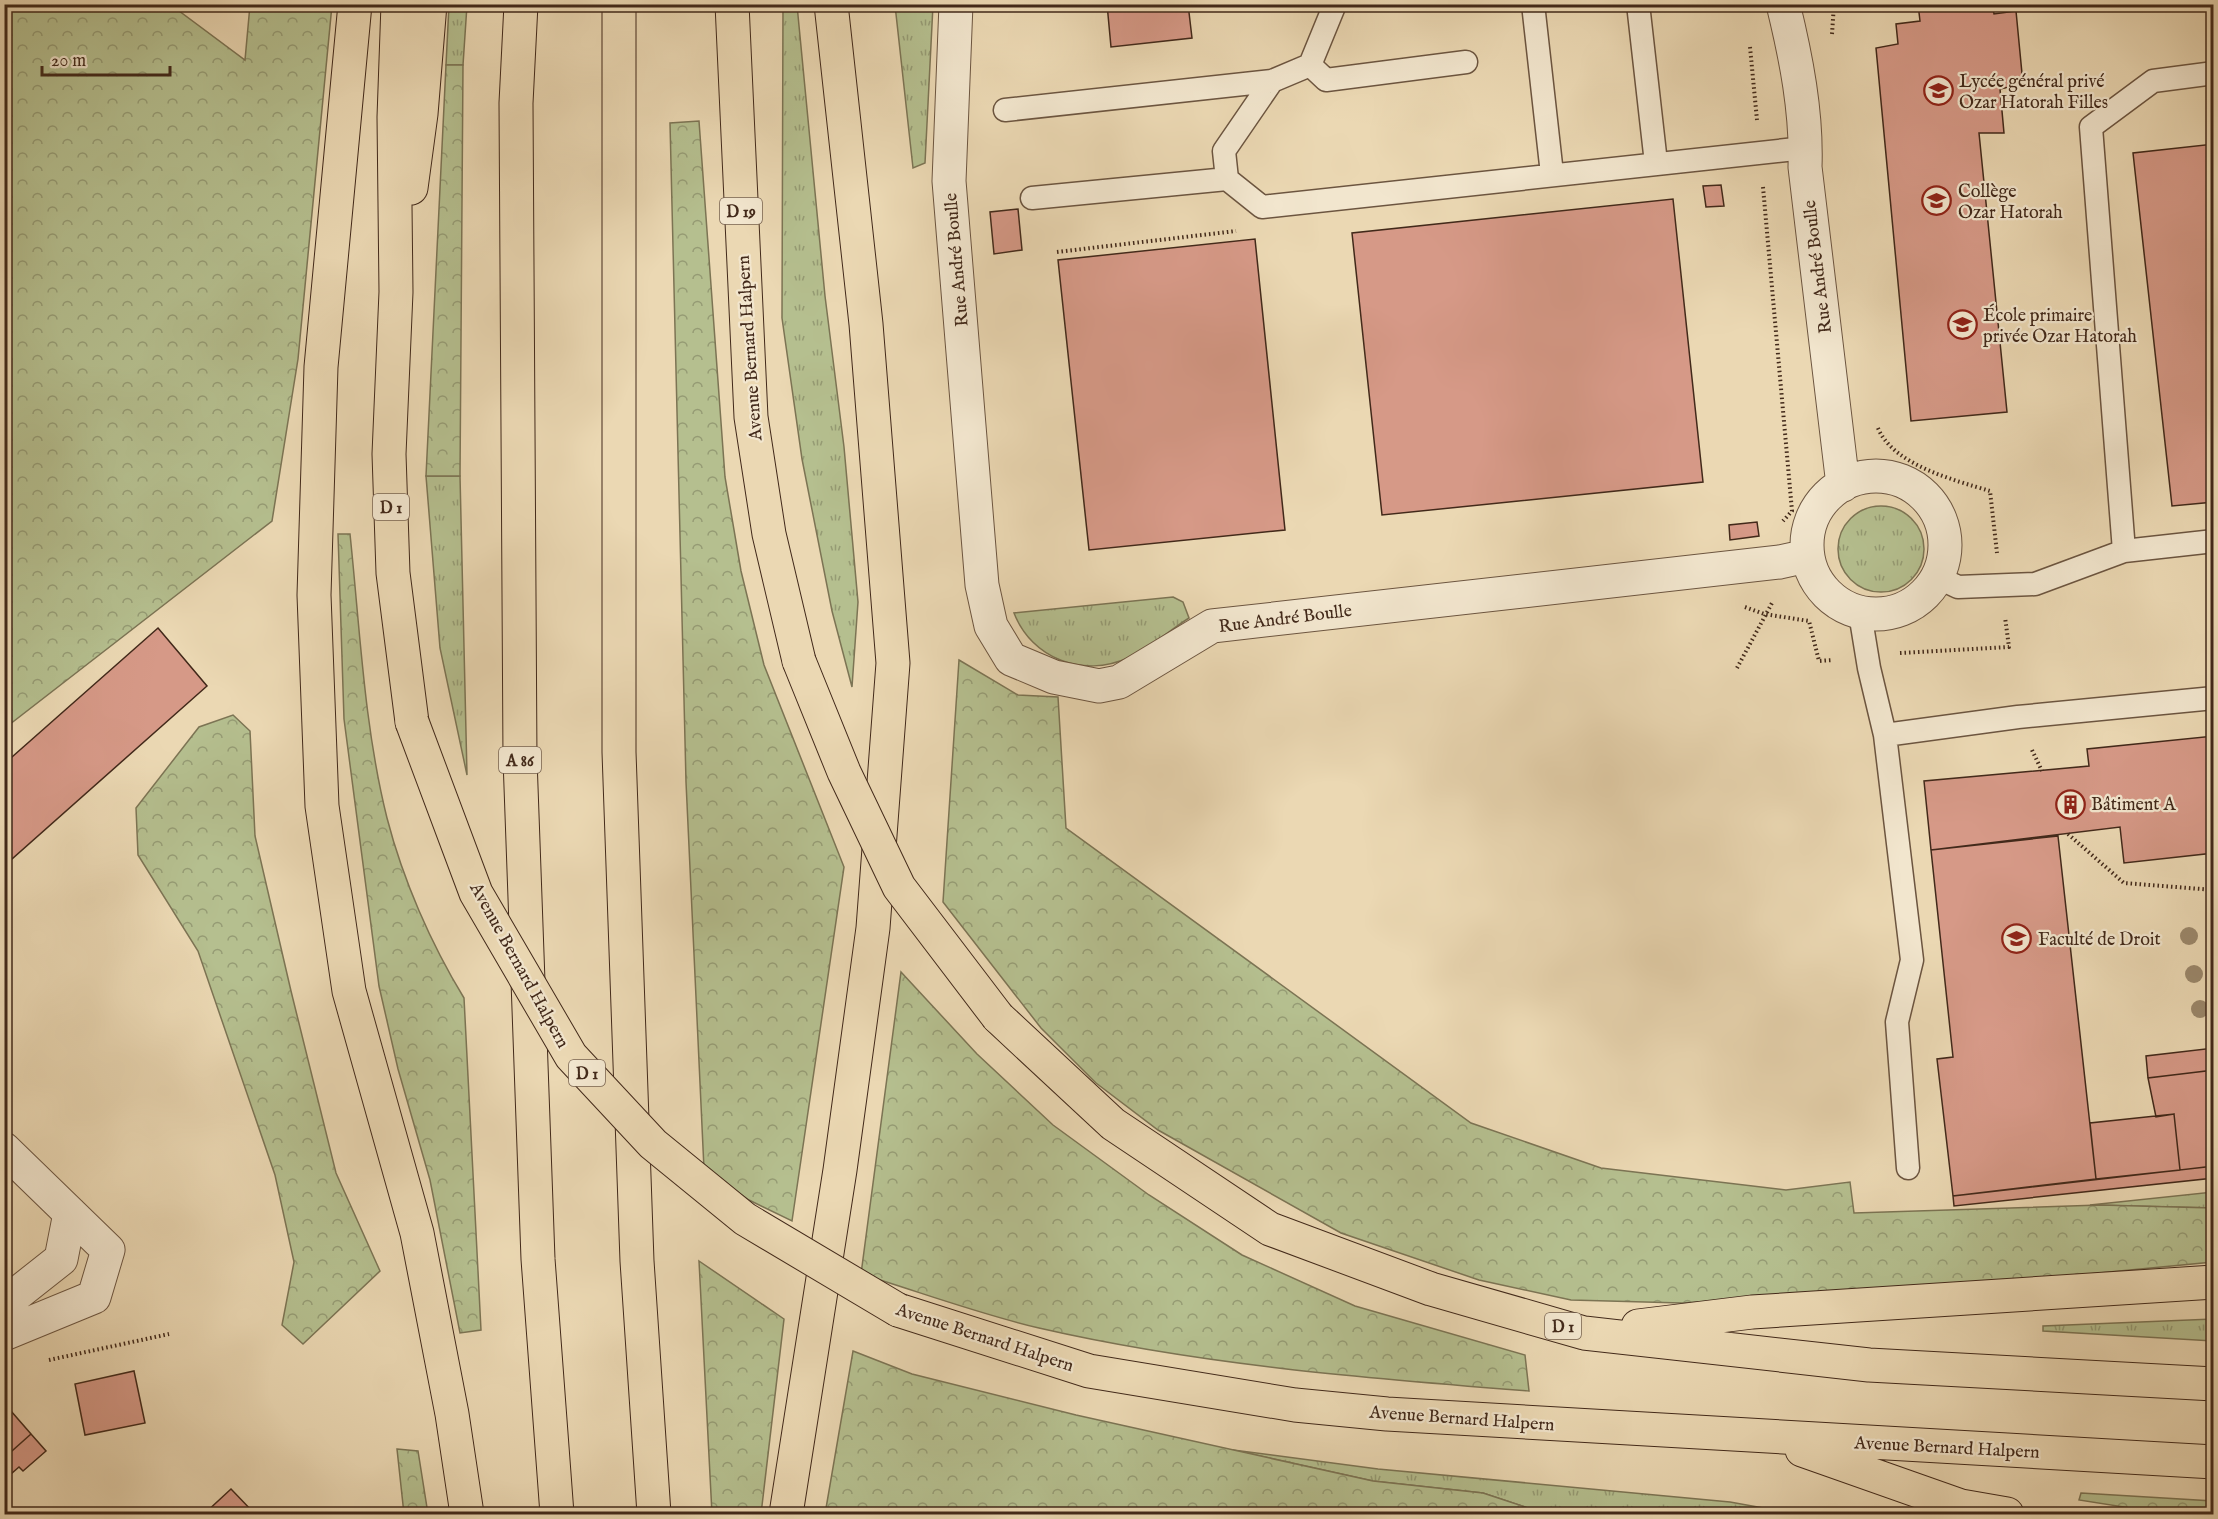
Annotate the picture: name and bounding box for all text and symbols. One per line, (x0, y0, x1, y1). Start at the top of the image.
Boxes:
scale bar (42, 39, 170, 77)
text: 20 m (51, 50, 86, 73)
place label: Lycée général privé Ozar Hatorah Filles (1959, 71, 2108, 115)
school or university icon: Lycée général privé Ozar Hatorah Filles (1922, 75, 1954, 107)
place label: Collège Ozar Hatorah (1958, 181, 2063, 225)
school or university icon: Collège Ozar Hatorah (1921, 185, 1953, 217)
street label: Rue André Boulle (940, 192, 975, 328)
road number: D 19 (720, 198, 762, 224)
street label: Rue André Boulle (1799, 199, 1838, 335)
street label: Avenue Bernard Halpern (733, 254, 769, 442)
place label: École primaire privée Ozar Hatorah (1983, 303, 2137, 349)
school or university icon: École primaire privée Ozar Hatorah (1946, 309, 1978, 341)
road number: D 1 (373, 494, 409, 520)
street label: Rue André Boulle (1217, 600, 1353, 639)
road number: A 86 (499, 747, 541, 773)
building icon: Bâtiment A (2054, 788, 2086, 820)
place label: Bâtiment A (2091, 794, 2176, 817)
street label: Avenue Bernard Halpern (463, 878, 574, 1053)
school or university icon: Faculté de Droit (2001, 923, 2033, 955)
place label: Faculté de Droit (2038, 929, 2161, 952)
road number: D 1 (569, 1060, 605, 1086)
street label: Avenue Bernard Halpern (892, 1299, 1077, 1378)
road number: D 1 (1545, 1313, 1581, 1339)
street label: Avenue Bernard Halpern (1368, 1401, 1556, 1437)
street label: Avenue Bernard Halpern (1853, 1432, 2041, 1465)

